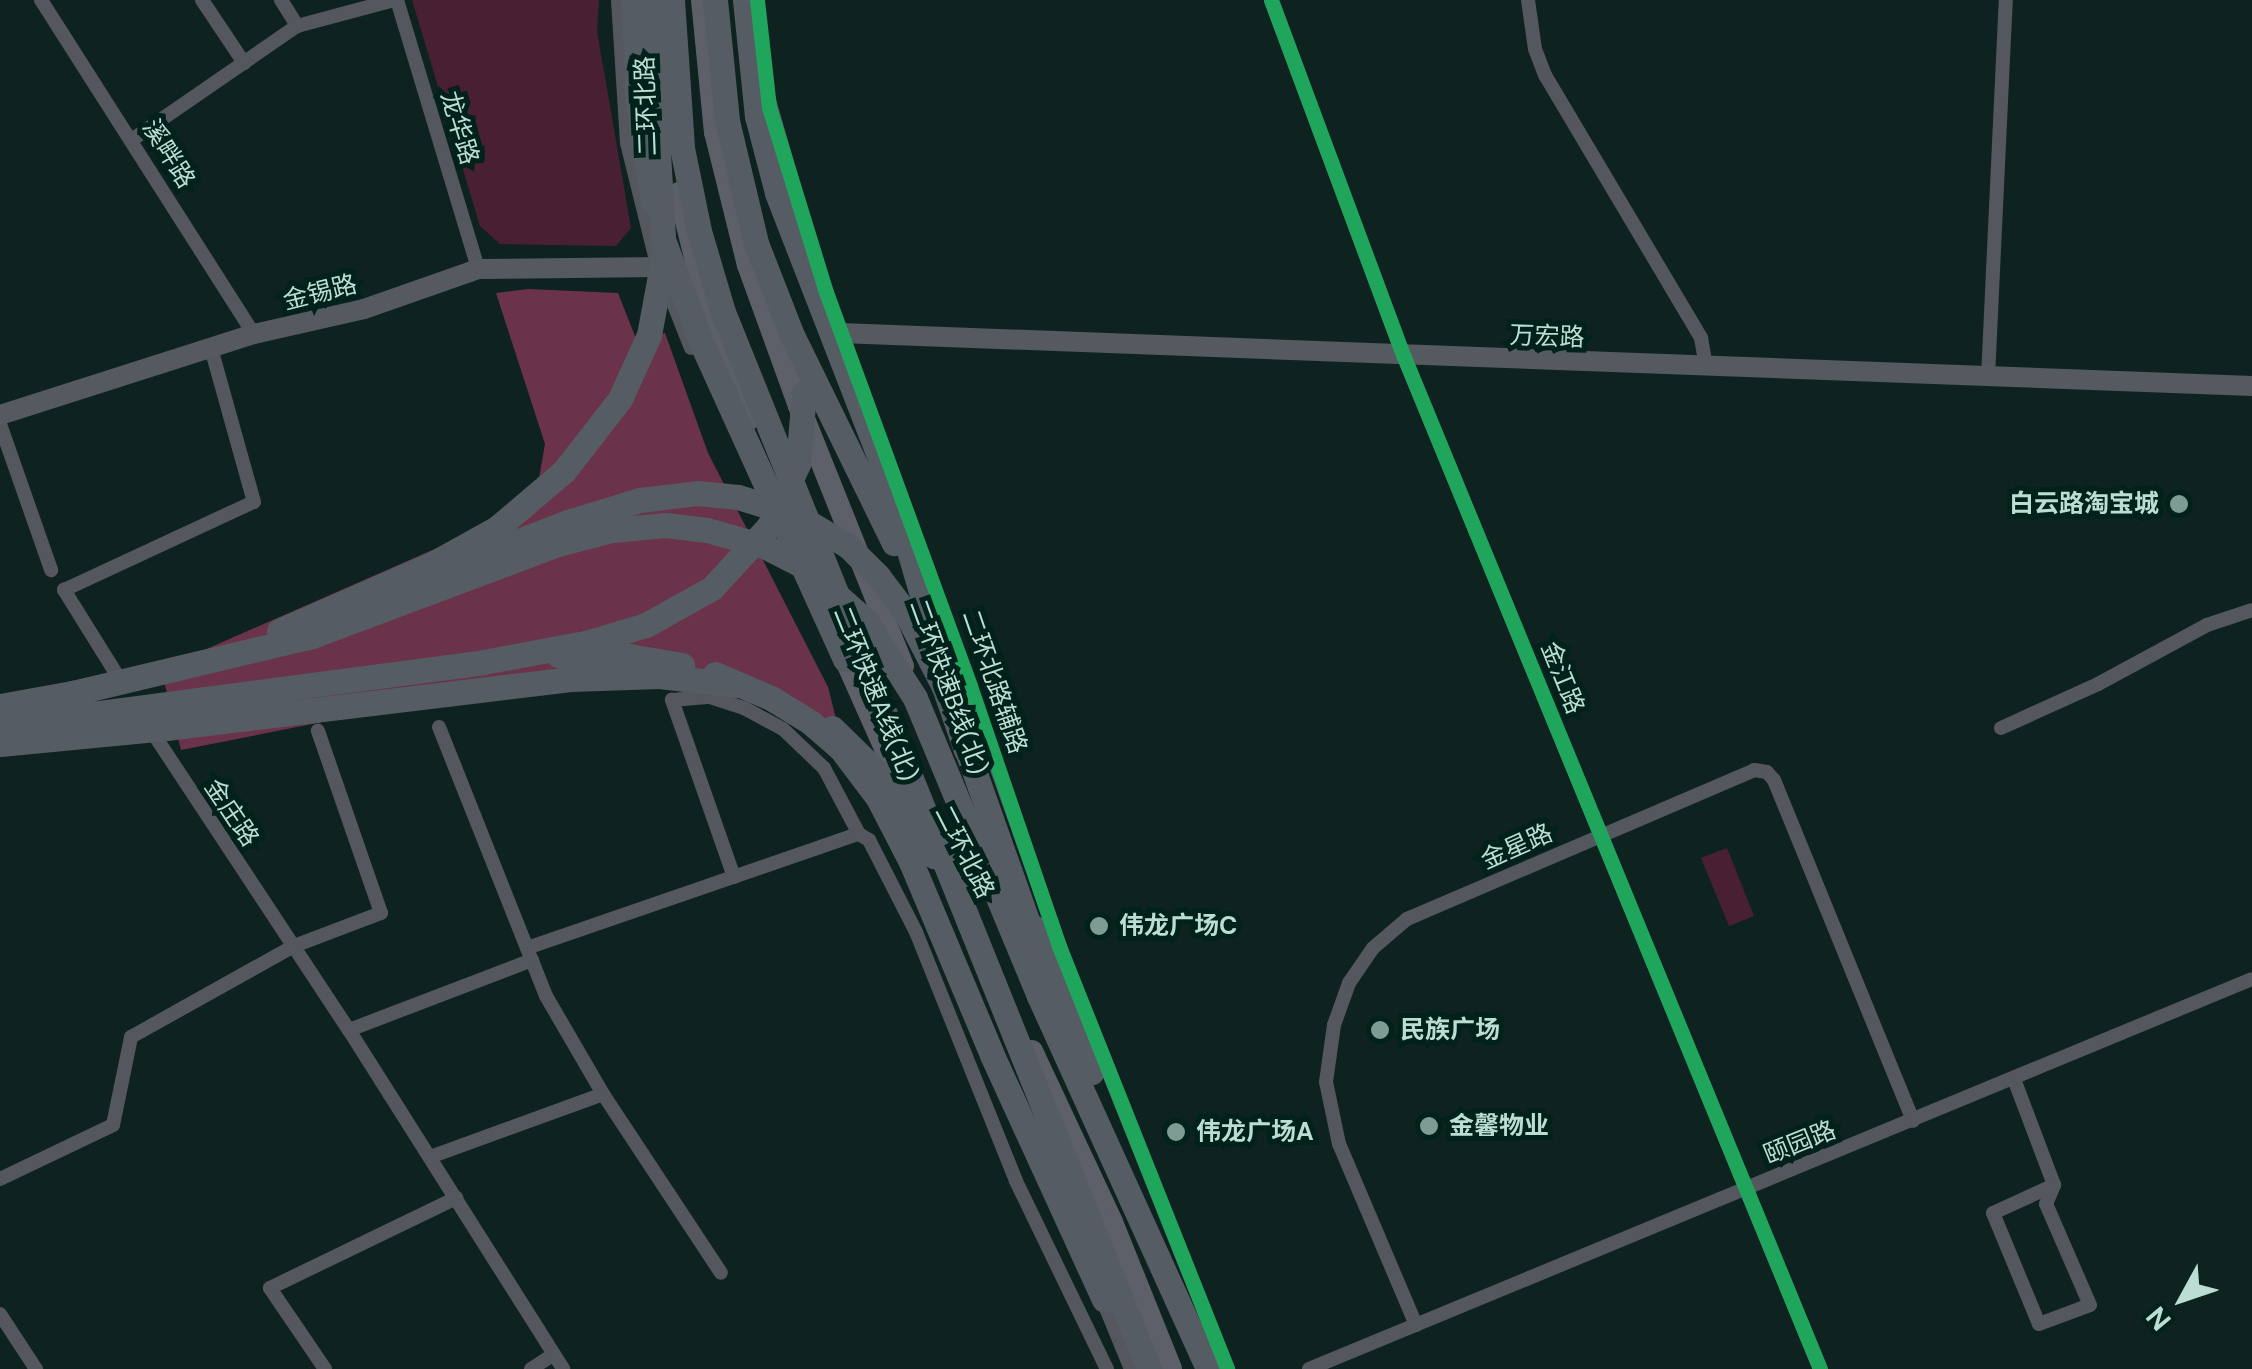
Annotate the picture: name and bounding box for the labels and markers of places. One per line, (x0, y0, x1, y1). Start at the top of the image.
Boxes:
place label: 白云路淘宝城 (2009, 489, 2159, 519)
marker: 白云路淘宝城 (2168, 493, 2190, 515)
place label: 伟龙广场C (1119, 911, 1237, 941)
marker: 伟龙广场C (1088, 915, 1110, 937)
place label: 民族广场 (1400, 1015, 1500, 1045)
marker: 民族广场 (1369, 1019, 1391, 1041)
place label: 金馨物业 (1449, 1111, 1549, 1141)
marker: 金馨物业 (1418, 1115, 1440, 1137)
place label: 伟龙广场A (1196, 1117, 1314, 1147)
marker: 伟龙广场A (1165, 1121, 1187, 1143)

